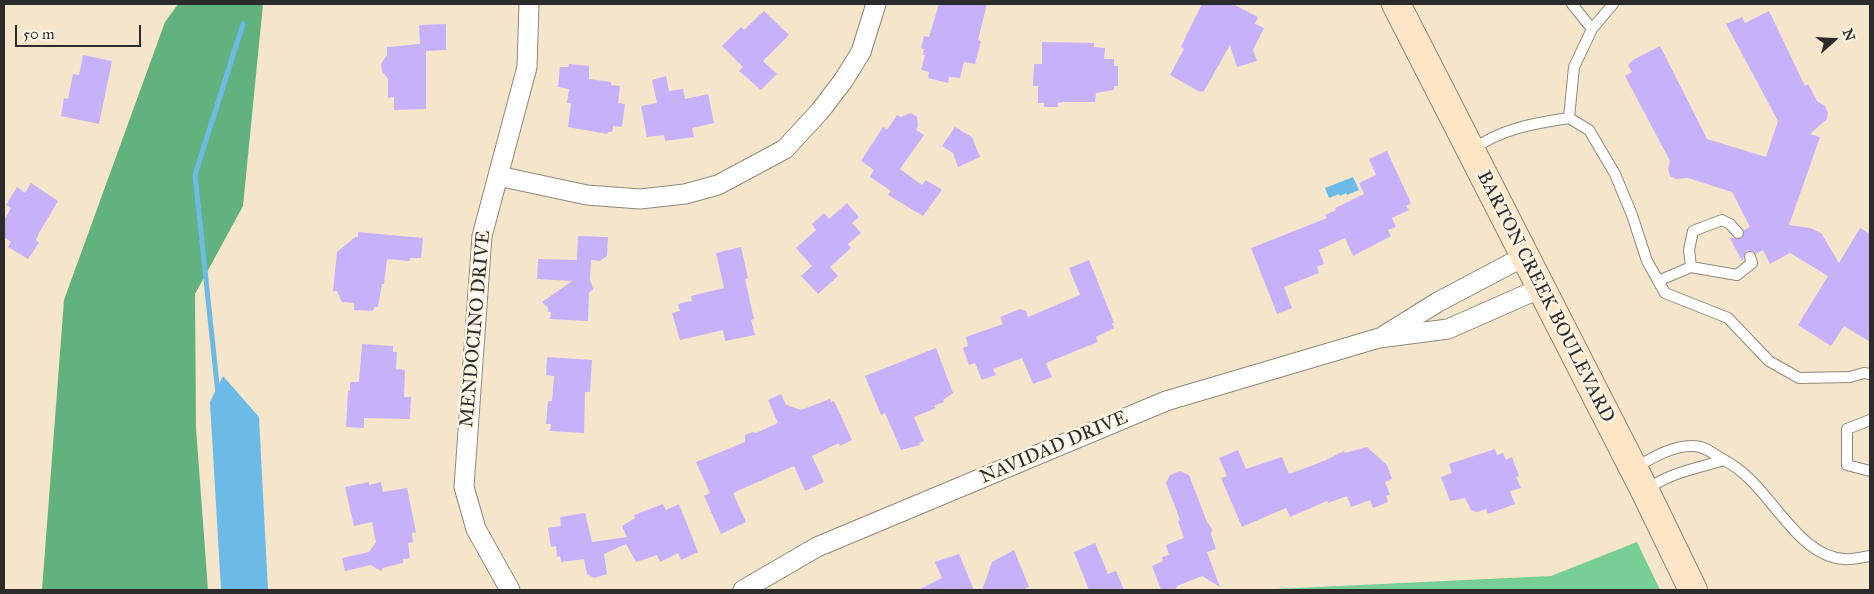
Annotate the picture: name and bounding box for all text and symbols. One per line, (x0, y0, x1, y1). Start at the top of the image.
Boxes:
scale bar (18, 15, 144, 47)
north arrow (1809, 15, 1859, 65)
text: 50 m (23, 25, 55, 43)
text: N (1839, 27, 1859, 43)
street label: BARTON CREEK BOULEVARD (1471, 167, 1619, 427)
street label: MENDOCINO DRIVE (456, 230, 496, 428)
street label: NAVIDAD DRIVE (977, 407, 1131, 489)

